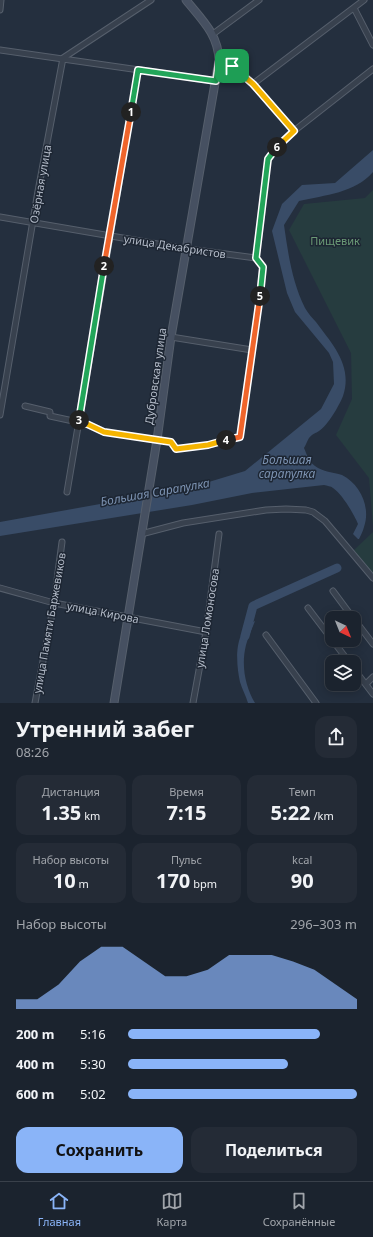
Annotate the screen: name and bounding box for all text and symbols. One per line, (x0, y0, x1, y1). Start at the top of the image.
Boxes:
pin (215, 49, 249, 83)
icon: arrive (221, 55, 243, 77)
pin: 1 (121, 102, 141, 122)
text: 1 (128, 104, 134, 119)
pin: 6 (267, 137, 287, 157)
text: 6 (274, 139, 280, 154)
street label: Озёрная улица (26, 143, 54, 225)
street label: улица Декабристов (123, 231, 227, 261)
park label: Пищевик (310, 233, 360, 248)
pin: 2 (94, 256, 114, 276)
text: 2 (101, 258, 107, 273)
pin: 5 (250, 286, 270, 306)
text: 5 (257, 288, 263, 303)
street label: Дубровская улица (141, 327, 169, 425)
pin: 3 (69, 410, 89, 430)
text: 3 (76, 412, 82, 427)
pin: 4 (216, 430, 236, 450)
text: 4 (223, 432, 229, 447)
water label: Большая сарапулка (259, 451, 315, 482)
water label: Большая Сарапулка (99, 474, 211, 510)
street label: улица Памяти Баржевиков (29, 551, 69, 695)
street label: улица Ломоносова (192, 567, 222, 669)
street label: улица Кирова (66, 598, 140, 626)
north arrow (325, 611, 361, 647)
map controls (325, 611, 361, 691)
button: layers (325, 655, 361, 691)
text: Утренний забег (16, 713, 194, 743)
button: share (315, 716, 357, 758)
text: 08:26 (16, 743, 49, 761)
text: Дистанция (42, 784, 100, 799)
text: Время (169, 784, 204, 799)
text: Темп (289, 784, 316, 799)
text: 1.35 (41, 799, 81, 826)
text: 7:15 (167, 799, 206, 826)
text: 5:22 (271, 799, 311, 826)
text: km (81, 808, 100, 823)
text: /km (311, 808, 334, 823)
text: Набор высоты (32, 852, 109, 867)
text: Пульс (171, 852, 202, 867)
text: kcal (292, 852, 312, 867)
text: 10 (53, 867, 76, 894)
text: 170 (156, 867, 190, 894)
text: 90 (291, 867, 314, 894)
text: m (76, 876, 89, 891)
text: bpm (190, 876, 217, 891)
text: Набор высоты (16, 915, 107, 933)
text: 296–303 m (290, 915, 357, 933)
text: 200 m (16, 1025, 54, 1043)
text: 5:16 (80, 1025, 106, 1043)
text: 400 m (16, 1055, 54, 1073)
text: 5:30 (80, 1055, 106, 1073)
text: 600 m (16, 1085, 54, 1103)
text: 5:02 (80, 1085, 106, 1103)
button: Сохранить (16, 1127, 183, 1173)
button: Поделиться (191, 1127, 357, 1173)
tab: Главная (38, 1190, 81, 1229)
tab: Карта (157, 1190, 187, 1229)
tab: Сохранённые (263, 1190, 335, 1229)

